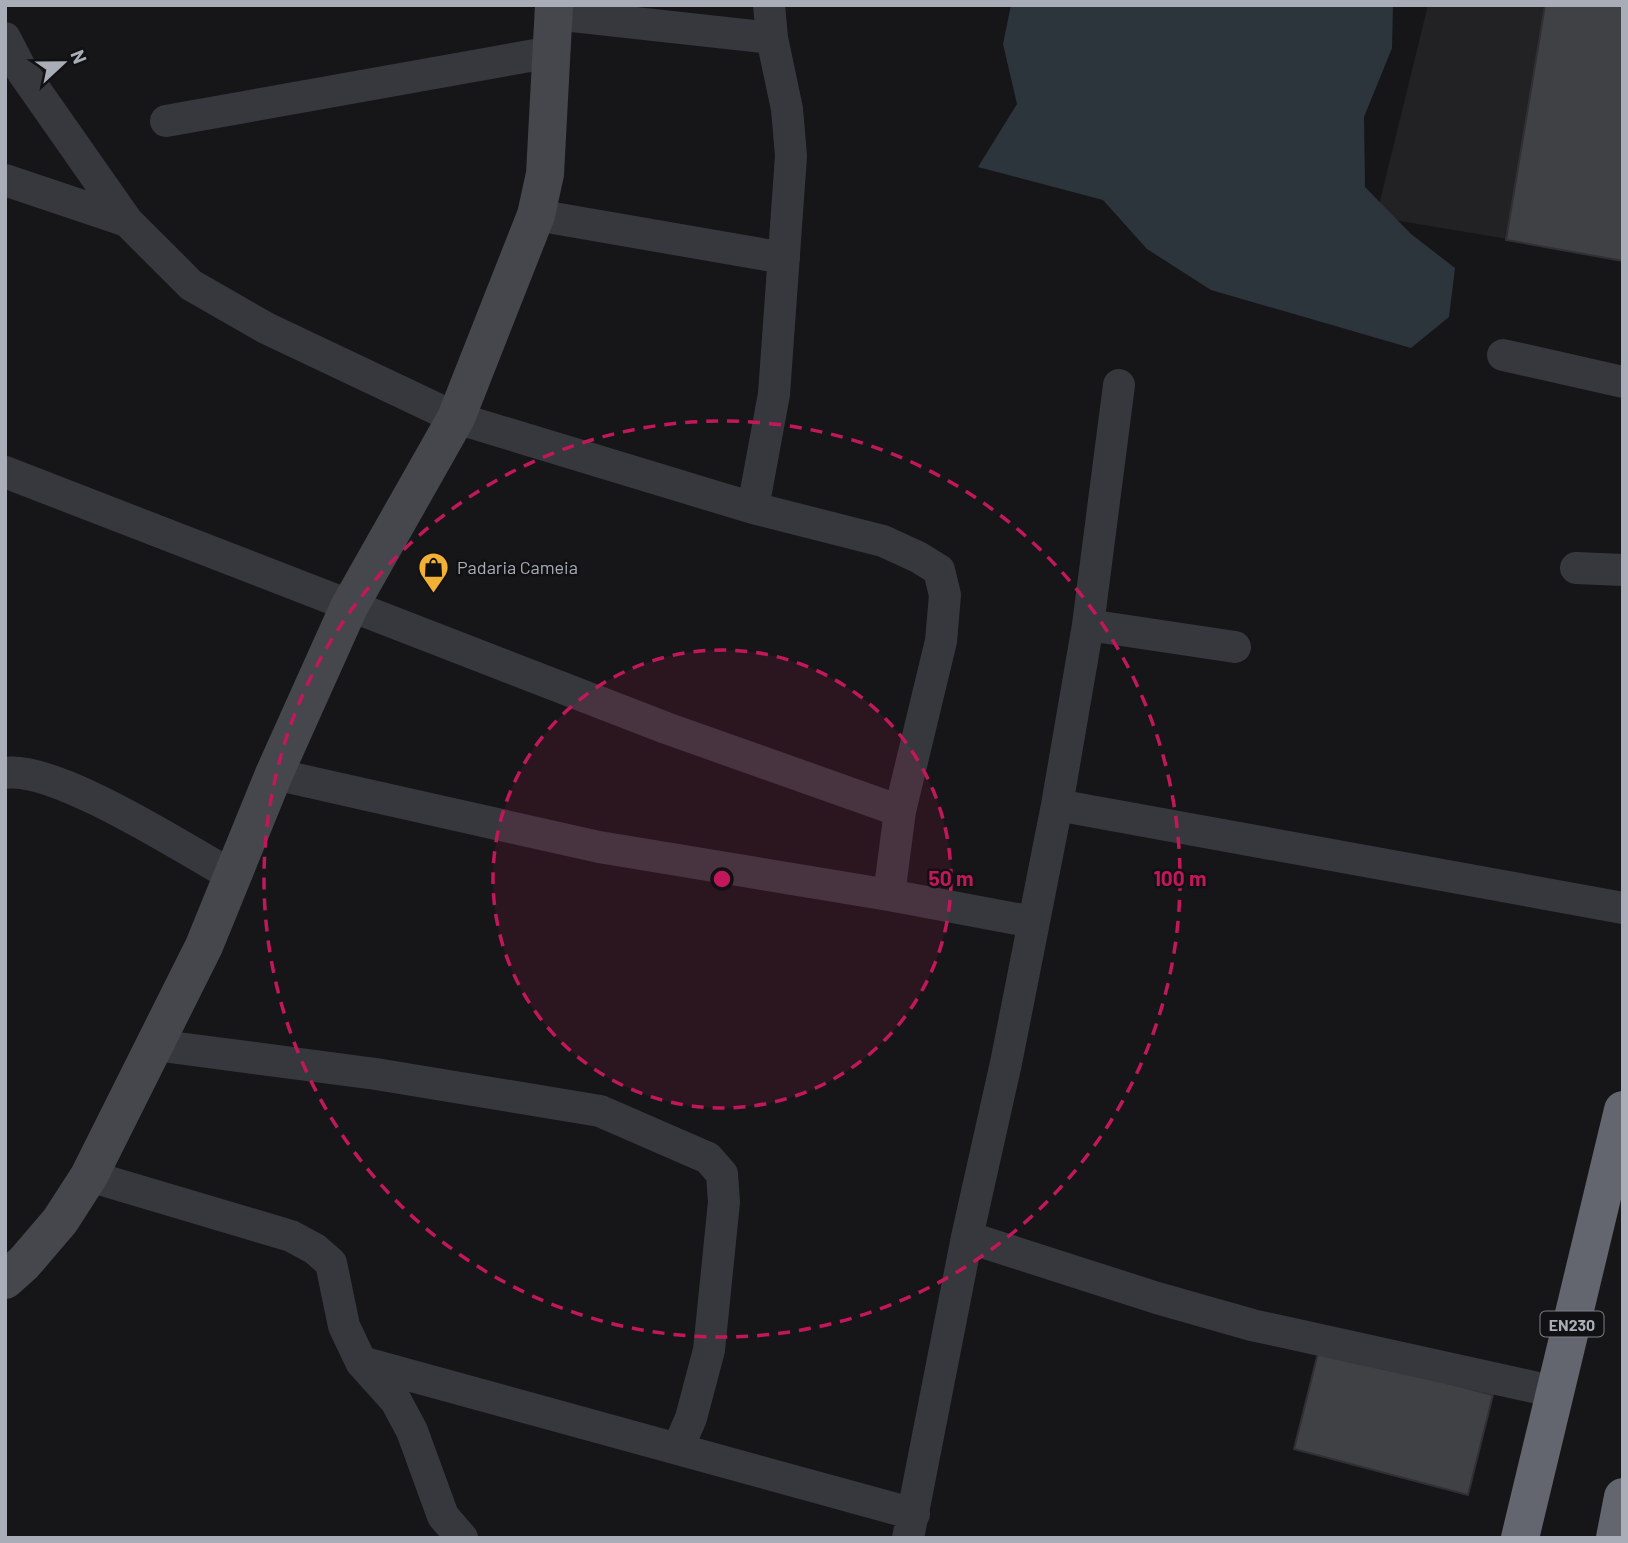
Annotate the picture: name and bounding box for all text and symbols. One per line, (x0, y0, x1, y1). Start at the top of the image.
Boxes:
north arrow (28, 28, 98, 98)
text: N (66, 46, 92, 67)
shop icon: Padaria Cameia (417, 550, 451, 594)
place label: Padaria Cameia (457, 556, 578, 578)
text: 50 m (928, 865, 974, 890)
text: 100 m (1153, 865, 1207, 890)
centre of rings (710, 867, 734, 891)
road number: EN230 (1540, 1312, 1604, 1336)

